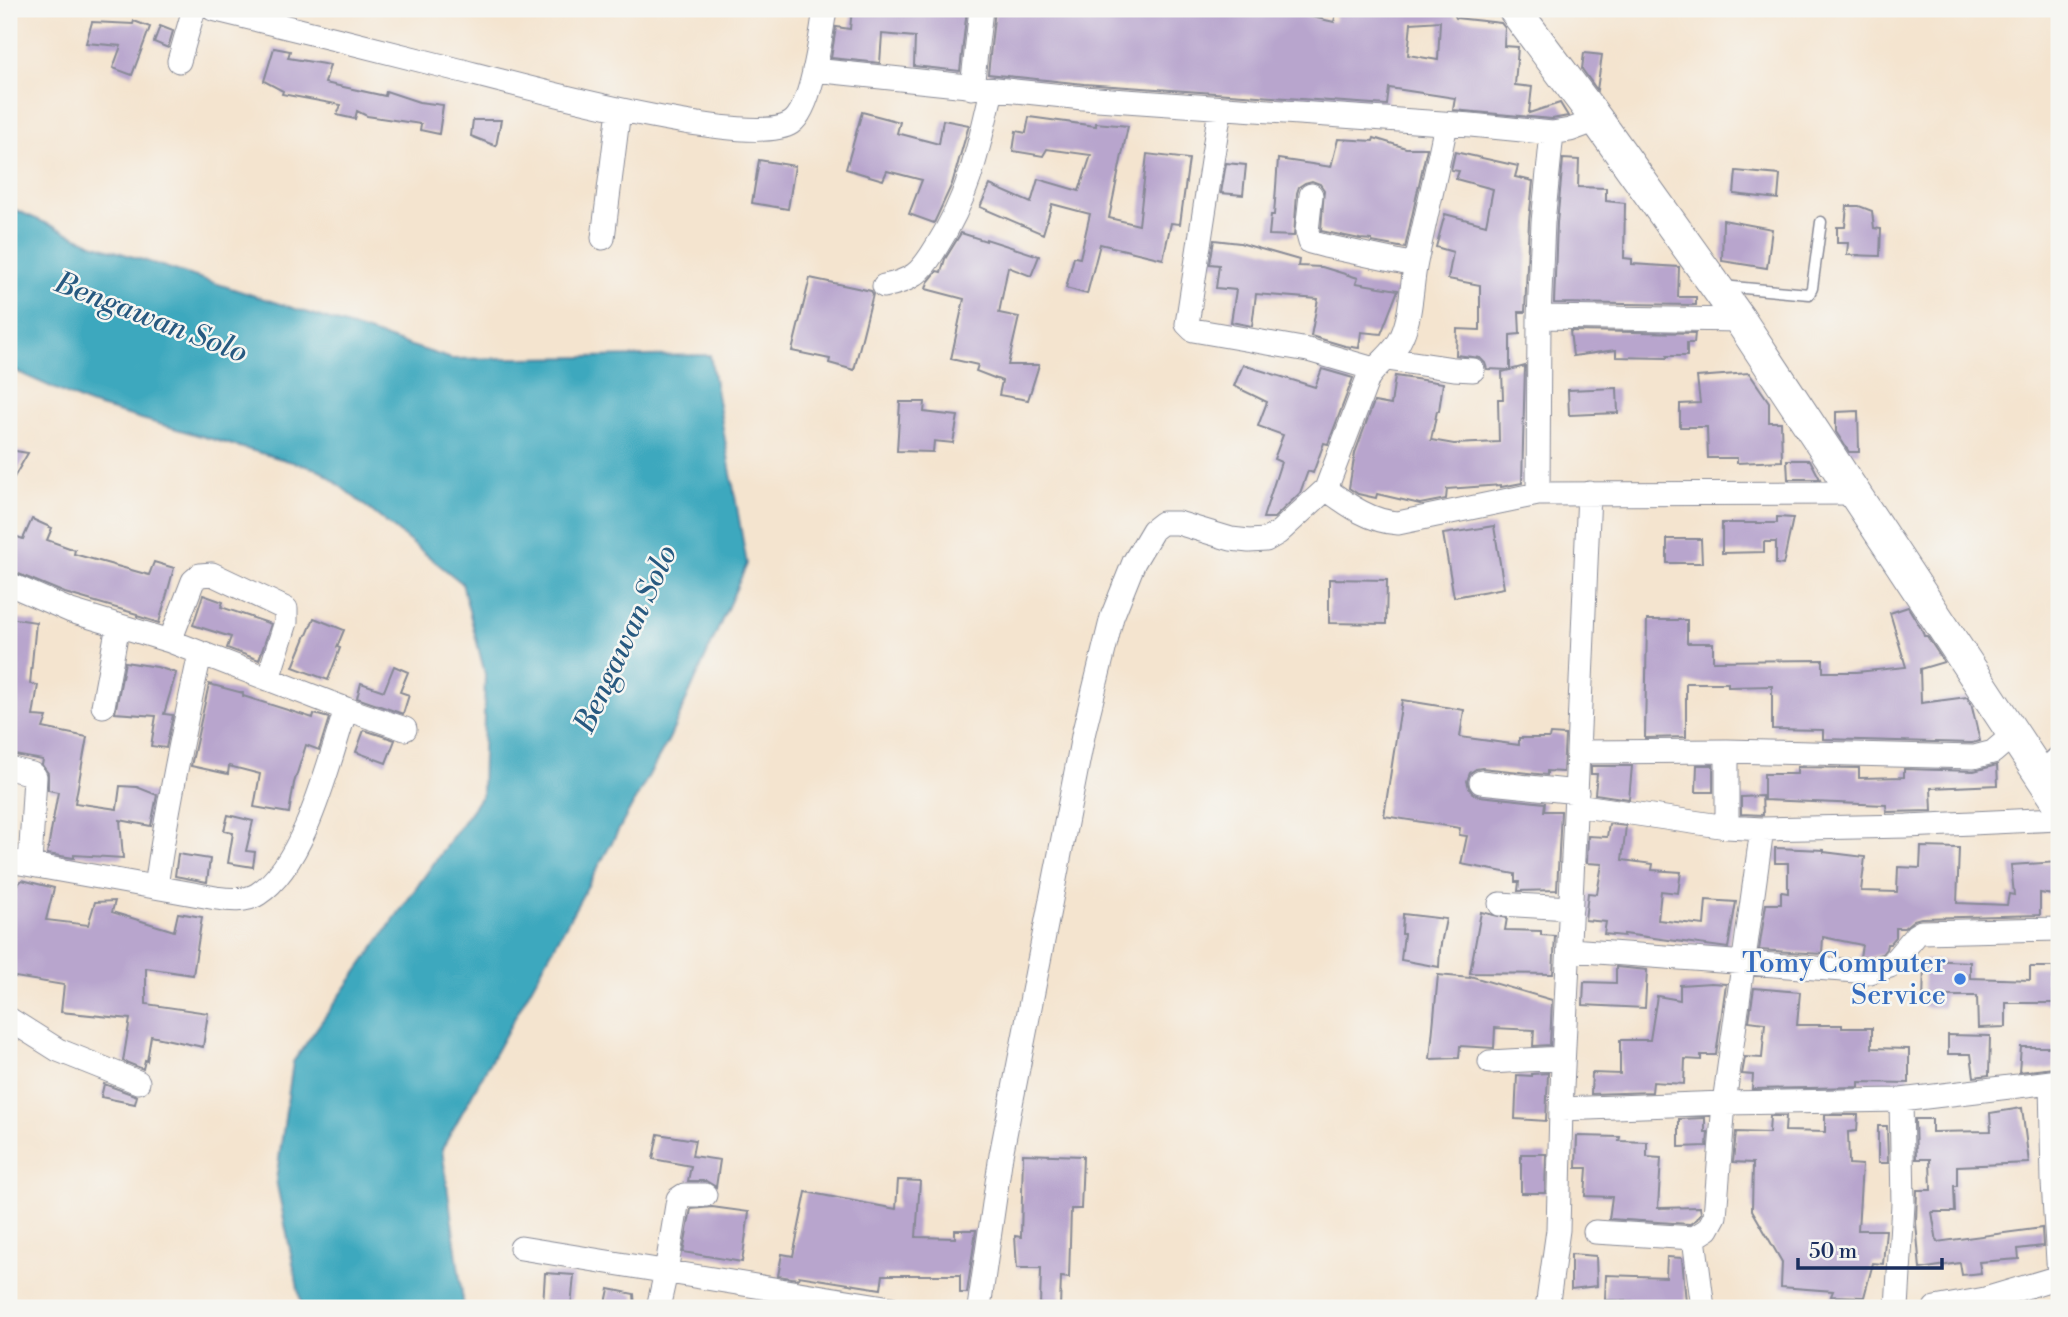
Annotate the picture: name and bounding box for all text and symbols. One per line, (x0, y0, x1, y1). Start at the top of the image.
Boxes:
water label: Bengawan Solo (48, 263, 253, 372)
water label: Bengawan Solo (565, 539, 686, 740)
place label: Tomy Computer Service (1742, 946, 1946, 1013)
marker: Tomy Computer Service (1952, 971, 1968, 987)
scale bar (1798, 1226, 1942, 1270)
text: 50 m (1809, 1239, 1857, 1265)

